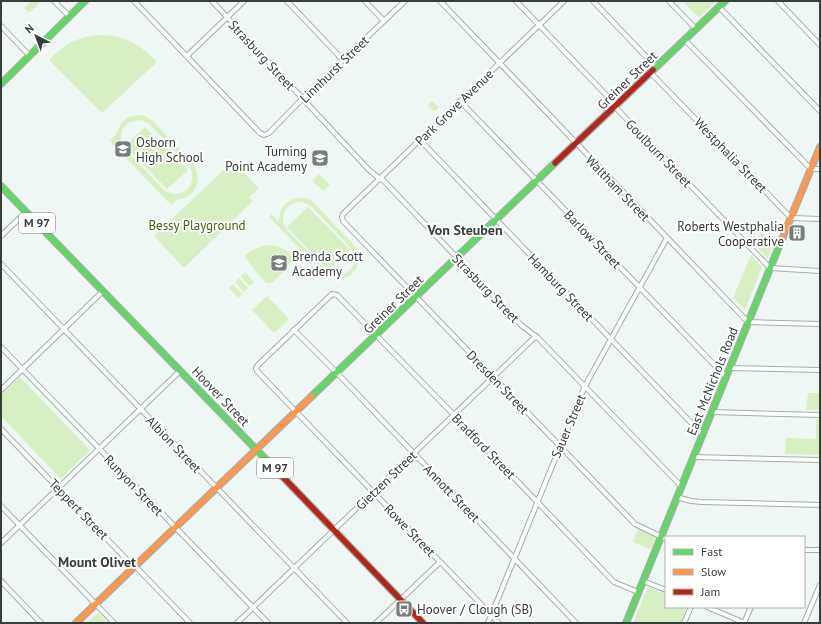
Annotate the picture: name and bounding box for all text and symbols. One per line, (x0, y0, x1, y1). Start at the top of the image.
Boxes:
north arrow (16, 16, 56, 56)
street label: Strasburg Street (225, 17, 299, 94)
text: N (22, 21, 37, 36)
street label: Linnhurst Street (296, 32, 373, 107)
street label: Greiner Street (594, 47, 661, 113)
street label: Park Grove Avenue (412, 66, 497, 149)
street label: Westphalia Street (691, 114, 771, 197)
street label: Goulburn Street (622, 116, 696, 191)
place label: Osborn High School (136, 134, 204, 166)
school or university icon: Osborn High School (113, 139, 133, 159)
place label: Turning Point Academy (225, 143, 307, 175)
school or university icon: Turning Point Academy (310, 148, 330, 168)
street label: Waltham Street (582, 152, 654, 225)
street label: Barlow Street (560, 206, 625, 273)
road number: M 97 (19, 213, 55, 233)
park label: Bessy Playground (148, 217, 246, 234)
place label: Roberts Westphalia Cooperative (677, 218, 784, 250)
district label: Von Steuben (426, 221, 503, 239)
building icon: Roberts Westphalia Cooperative (787, 223, 807, 243)
place label: Brenda Scott Academy (292, 248, 363, 280)
street label: Strasburg Street (448, 250, 523, 327)
street label: Hamburg Street (524, 250, 598, 325)
school or university icon: Brenda Scott Academy (269, 253, 289, 273)
street label: Greiner Street (360, 271, 427, 337)
street label: East McNichols Road (683, 325, 742, 438)
street label: Dresden Street (463, 347, 533, 418)
street label: Hoover Street (188, 363, 254, 430)
street label: Sauer Street (547, 391, 590, 461)
street label: Bradford Street (448, 410, 520, 483)
street label: Albion Street (142, 412, 205, 477)
street label: Gietzen Street (352, 447, 421, 514)
street label: Runyon Street (100, 451, 167, 520)
road number: M 97 (257, 458, 293, 478)
street label: Annott Street (420, 461, 484, 526)
street label: Teppert Street (45, 475, 113, 544)
street label: Rowe Street (380, 500, 439, 561)
legend (665, 536, 805, 608)
text: Fast (701, 544, 722, 559)
district label: Mount Olivet (58, 553, 136, 571)
text: Slow (701, 564, 726, 579)
text: Jam (700, 584, 720, 599)
bus stop icon: Hoover / Clough (SB) (394, 599, 414, 619)
place label: Hoover / Clough (SB) (417, 601, 533, 618)

